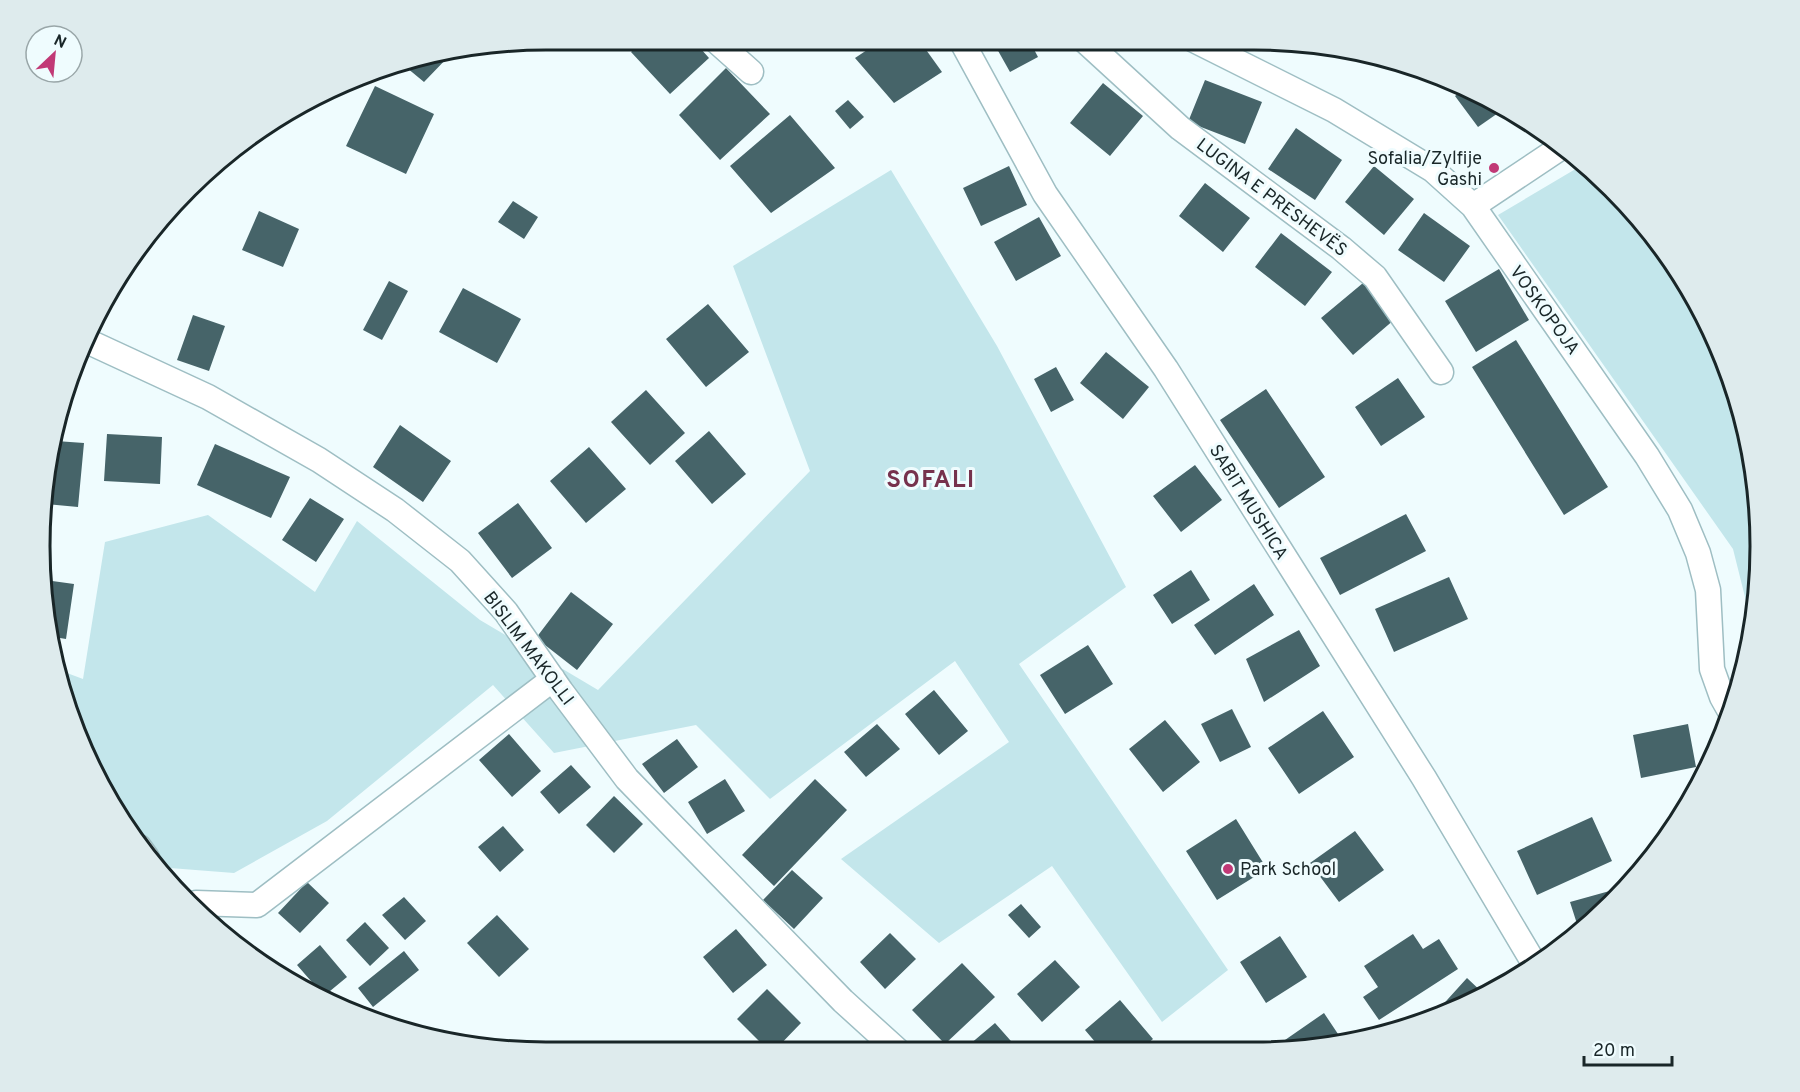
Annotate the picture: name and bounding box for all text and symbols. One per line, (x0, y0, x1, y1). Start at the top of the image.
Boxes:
north arrow (24, 24, 84, 84)
text: N (50, 31, 69, 54)
street label: LUGINA E PRESHEVËS (1191, 132, 1352, 263)
place label: Sofalia/Zylfije Gashi (1368, 148, 1482, 192)
marker: Sofalia/Zylfije Gashi (1487, 161, 1501, 175)
street label: VOSKOPOJA (1504, 262, 1584, 360)
street label: SABIT MUSHICA (1203, 441, 1292, 565)
district label: SOFALI (886, 466, 976, 496)
street label: BISLIM MAKOLLI (477, 587, 578, 710)
place label: Park School (1240, 859, 1336, 882)
marker: Park School (1221, 862, 1235, 876)
scale bar (1584, 1029, 1672, 1067)
text: 20 m (1593, 1040, 1635, 1063)

